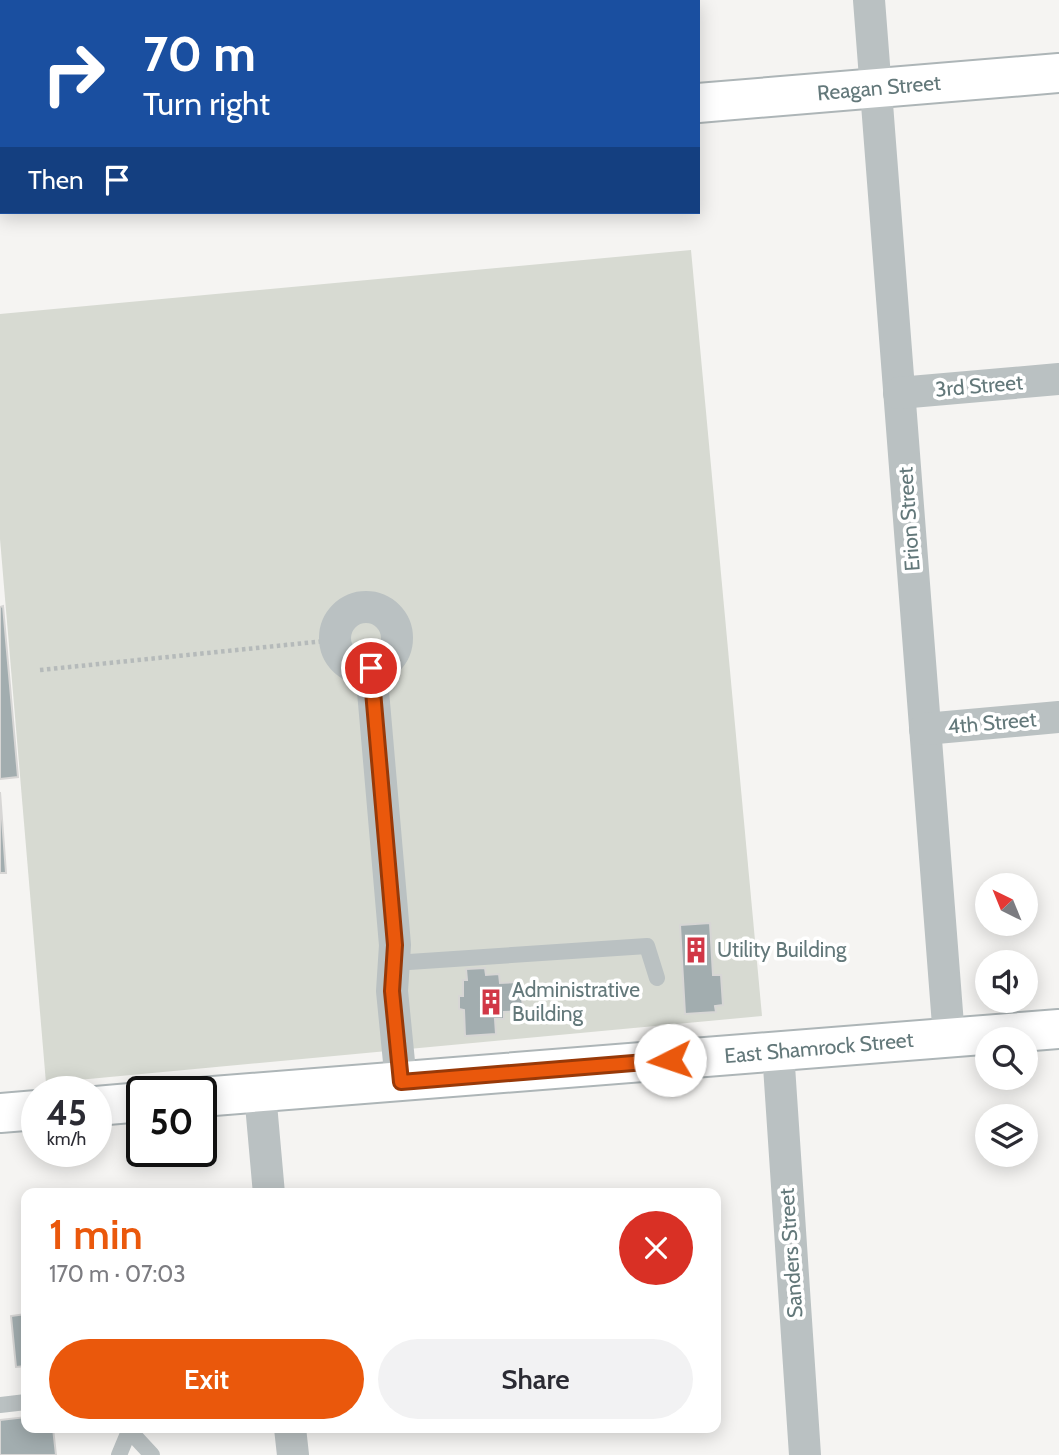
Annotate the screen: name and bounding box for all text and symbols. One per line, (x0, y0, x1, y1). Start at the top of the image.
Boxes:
text: 70 m (143, 24, 256, 83)
icon: right (28, 28, 119, 119)
street label: Reagan Street (816, 70, 942, 105)
text: Turn right (143, 84, 270, 123)
icon: arrive (98, 161, 136, 199)
text: Then (28, 164, 84, 196)
street label: 3rd Street (934, 369, 1024, 402)
street label: Erion Street (892, 466, 925, 572)
pin (341, 638, 401, 698)
icon: arrive (352, 649, 390, 687)
street label: 4th Street (946, 706, 1038, 739)
north arrow (975, 873, 1038, 936)
map controls (975, 873, 1038, 1167)
building icon: Utility Building (681, 935, 711, 965)
place label: Utility Building (717, 937, 847, 962)
button: sound (975, 950, 1038, 1013)
place label: Administrative Building (512, 977, 640, 1026)
building icon: Administrative Building (476, 987, 506, 1017)
position arrow (633, 1023, 707, 1097)
street label: East Shamrock Street (723, 1027, 915, 1068)
button: search (975, 1027, 1038, 1090)
speed limit sign: 50 (126, 1076, 217, 1167)
text: 45 (46, 1091, 87, 1134)
button: layers (975, 1104, 1038, 1167)
text: km/h (47, 1128, 86, 1150)
street label: Sanders Street (773, 1187, 808, 1319)
text: 1 min (49, 1208, 143, 1260)
button: close (619, 1211, 693, 1285)
text: 170 m · 07:03 (49, 1260, 186, 1288)
button: Exit (49, 1339, 364, 1419)
button: Share (378, 1339, 693, 1419)

